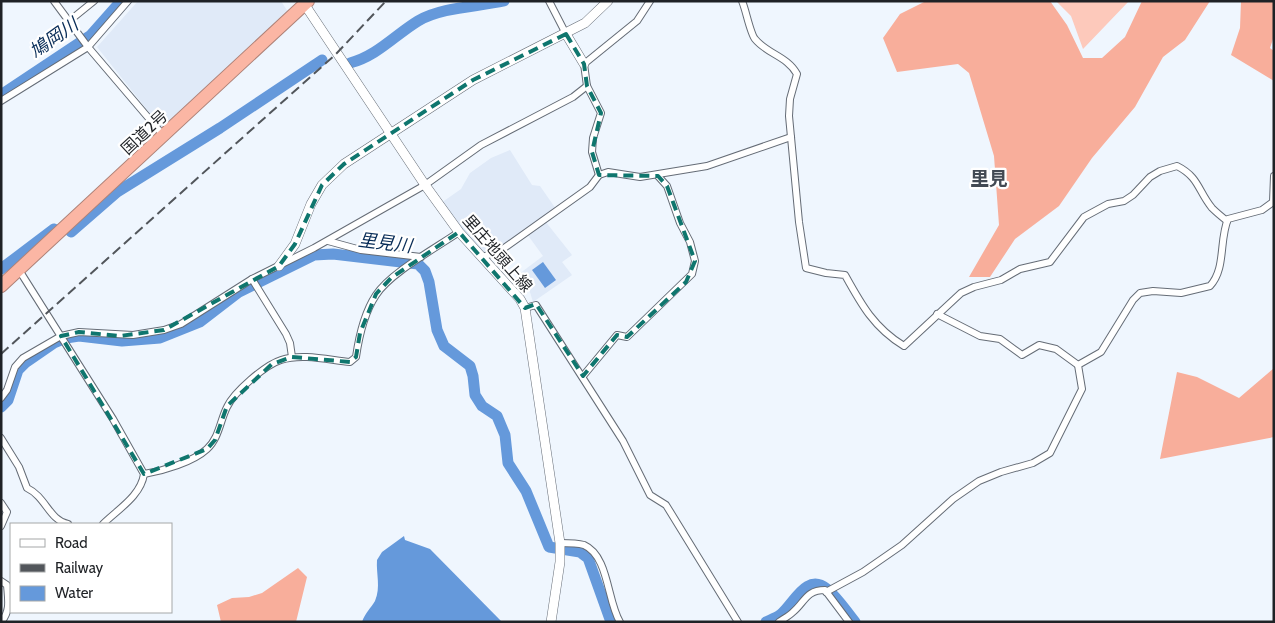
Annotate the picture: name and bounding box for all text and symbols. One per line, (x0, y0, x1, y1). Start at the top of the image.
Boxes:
water label: 鳩岡川 (26, 12, 84, 62)
street label: 国道2号 (117, 106, 171, 159)
district label: 里見 (970, 167, 1008, 190)
street label: 里庄地頭上線 (459, 211, 536, 296)
water label: 里見川 (357, 229, 415, 257)
legend (10, 523, 172, 613)
text: Road (55, 534, 88, 552)
text: Railway (55, 559, 104, 577)
text: Water (55, 584, 93, 602)

